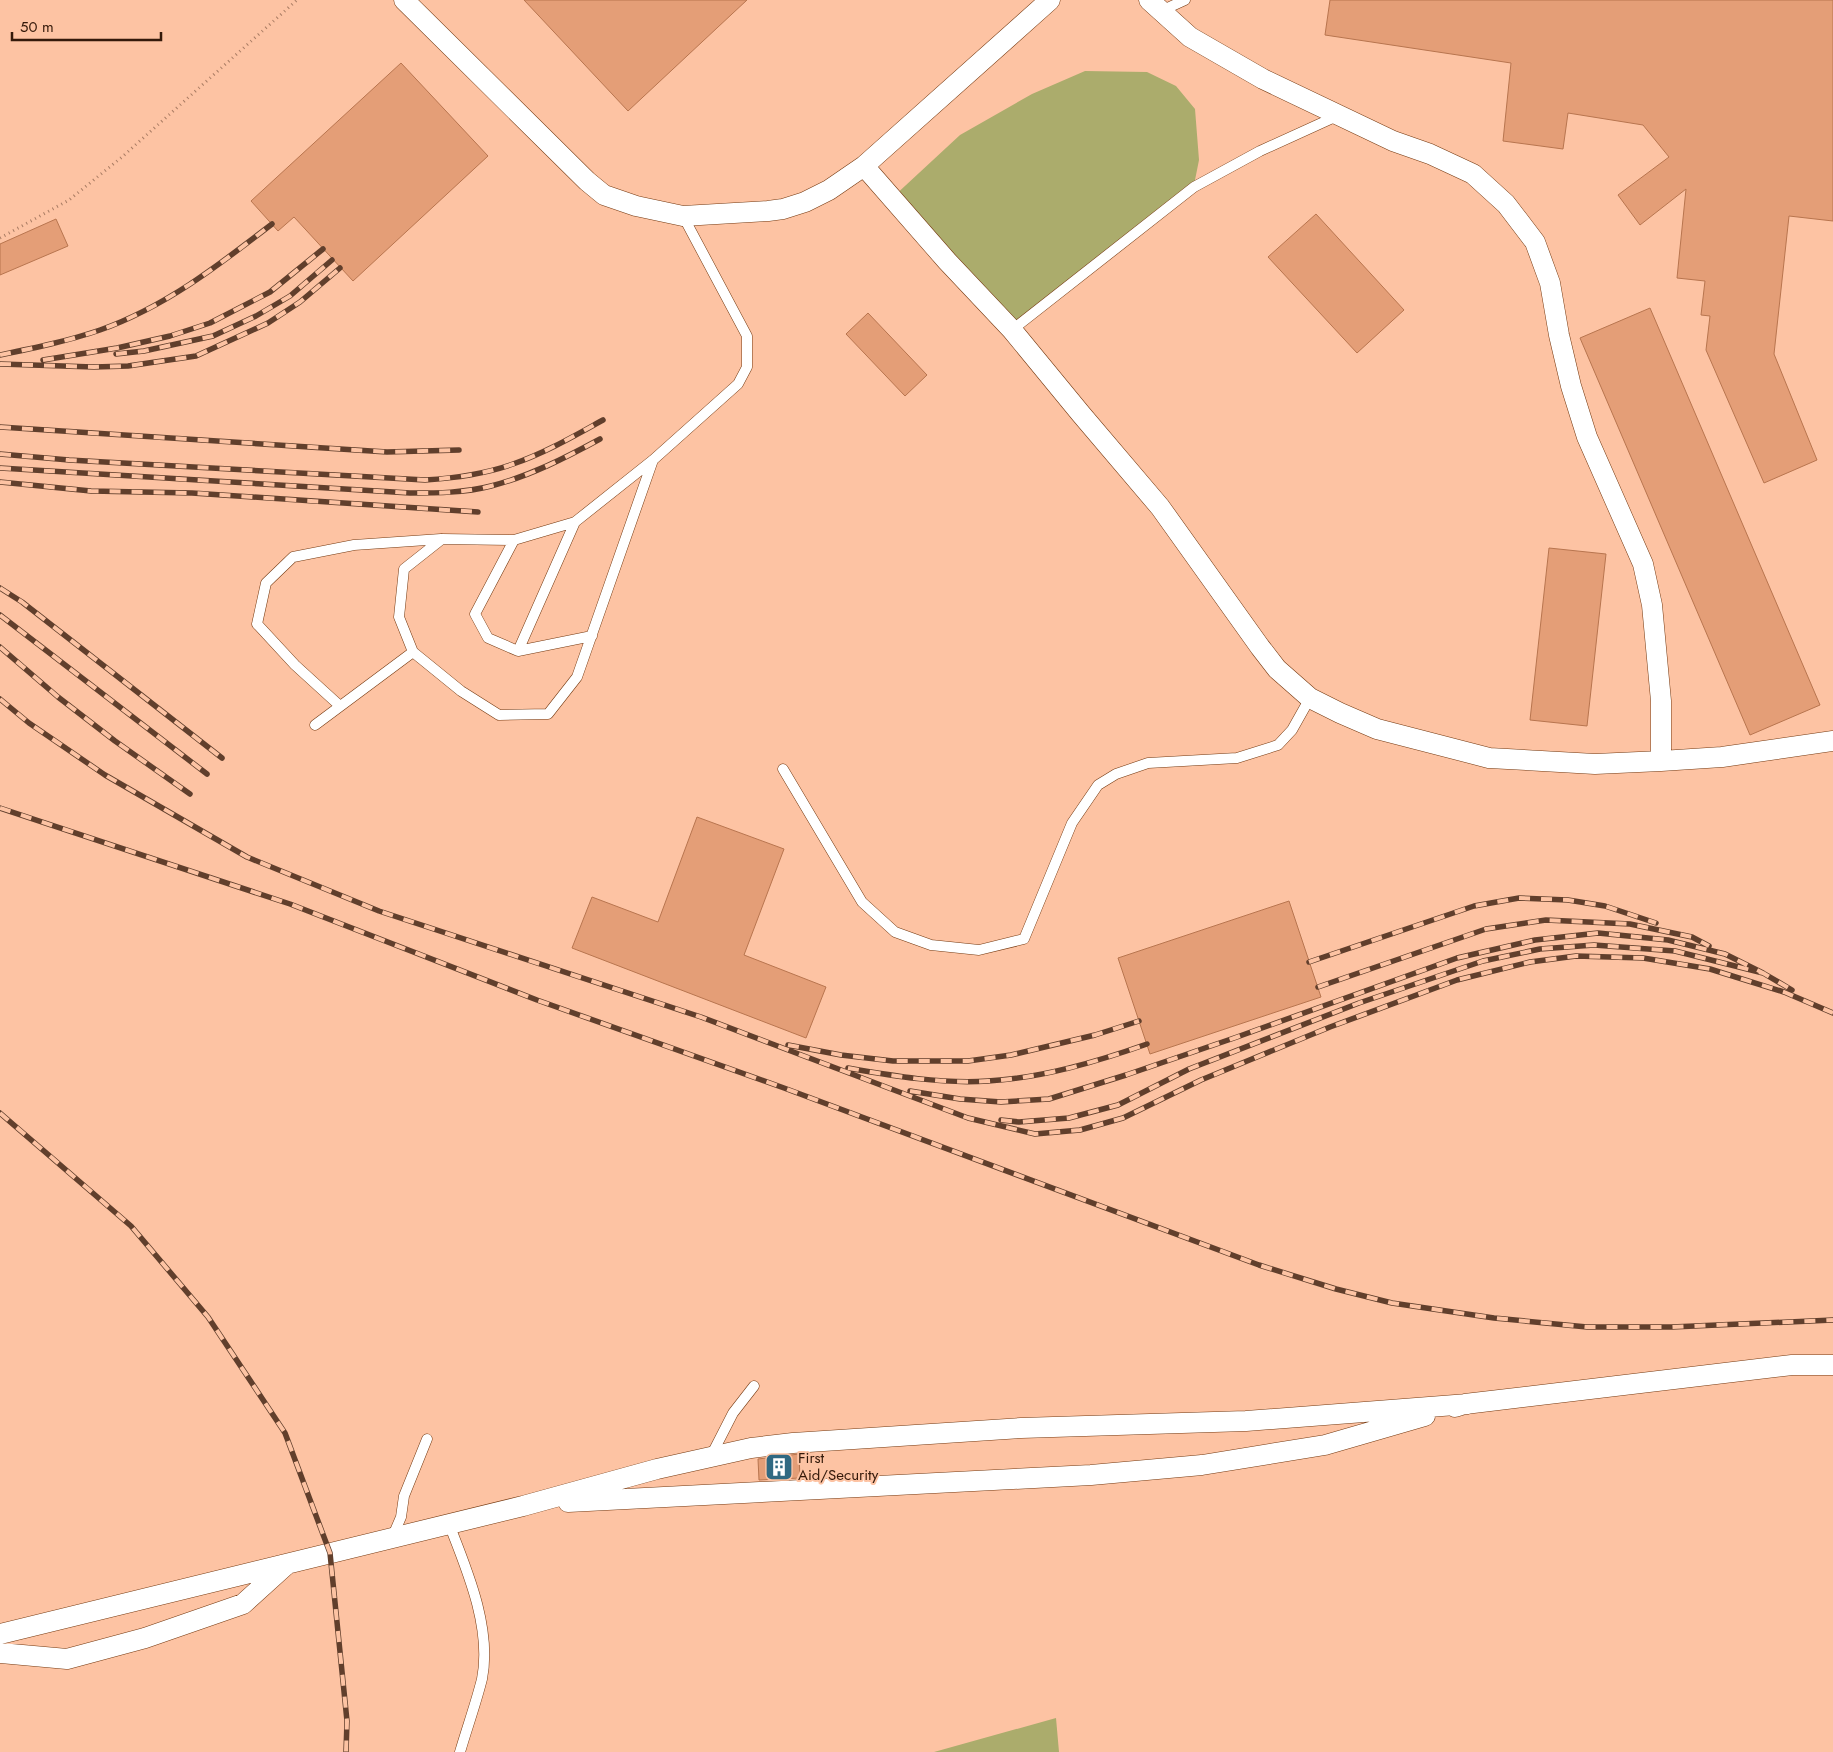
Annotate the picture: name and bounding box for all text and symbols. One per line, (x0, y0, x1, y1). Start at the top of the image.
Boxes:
scale bar (12, 10, 161, 42)
text: 50 m (20, 16, 54, 38)
place label: First Aid/Security (798, 1447, 879, 1486)
building icon: First Aid/Security (764, 1452, 794, 1482)

